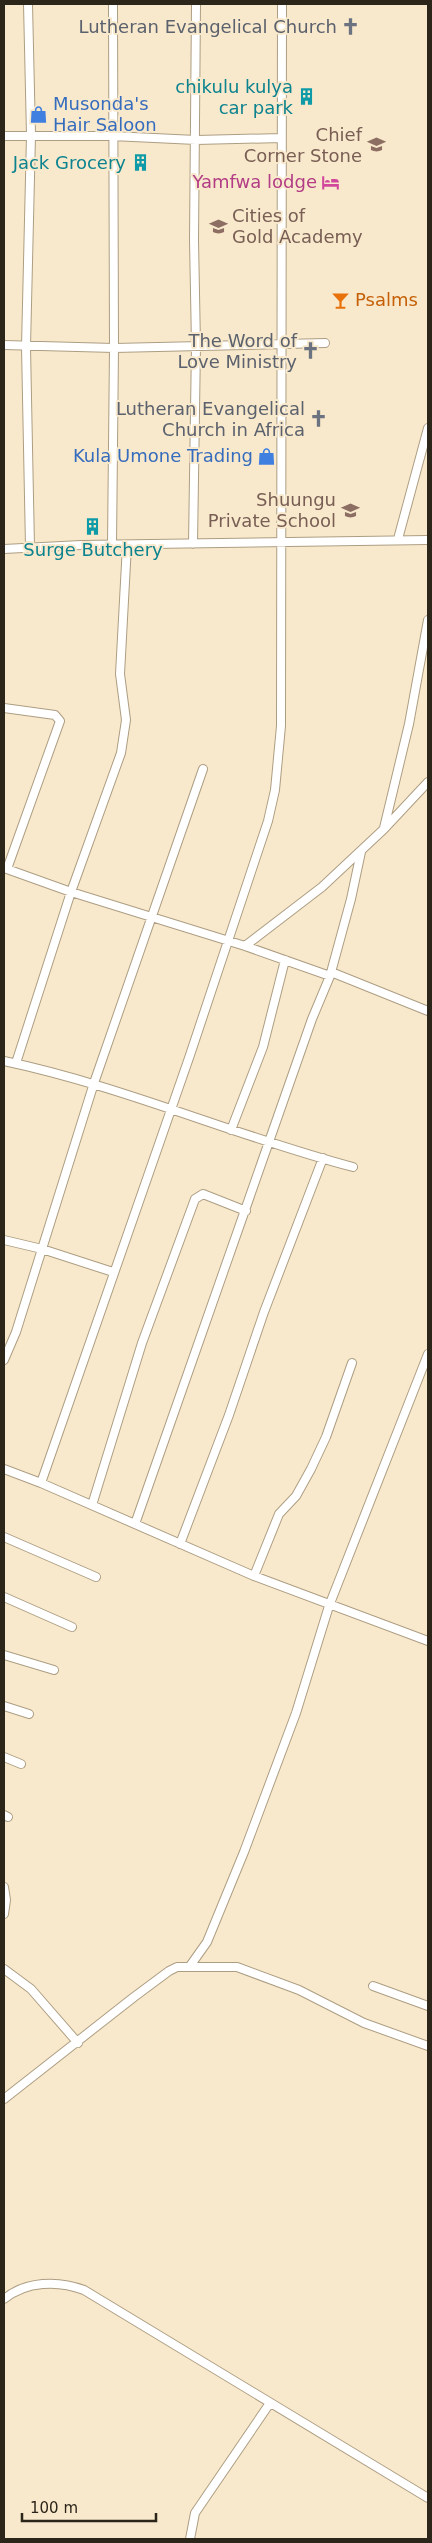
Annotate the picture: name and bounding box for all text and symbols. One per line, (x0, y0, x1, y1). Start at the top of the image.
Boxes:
place label: Lutheran Evangelical Church (78, 16, 337, 37)
church icon: Lutheran Evangelical Church (341, 17, 361, 37)
place label: chikulu kulya car park (175, 76, 294, 118)
building icon: chikulu kulya car park (297, 87, 317, 107)
place label: Musonda's Hair Saloon (53, 93, 157, 135)
shop icon: Musonda's Hair Saloon (29, 104, 49, 124)
place label: Chief Corner Stone (244, 124, 363, 166)
school or university icon: Chief Corner Stone (366, 135, 386, 155)
place label: Jack Grocery (12, 152, 126, 173)
building icon: Jack Grocery (130, 153, 150, 173)
place label: Yamfwa lodge (191, 171, 317, 192)
hotel icon: Yamfwa lodge (321, 172, 341, 192)
place label: Cities of Gold Academy (232, 205, 363, 247)
school or university icon: Cities of Gold Academy (208, 216, 228, 236)
place label: Psalms (355, 289, 418, 310)
bar icon: Psalms (331, 290, 351, 310)
place label: The Word of Love Ministry (177, 330, 298, 372)
church icon: The Word of Love Ministry (301, 341, 321, 361)
place label: Lutheran Evangelical Church in Africa (116, 398, 305, 440)
church icon: Lutheran Evangelical Church in Africa (309, 409, 329, 429)
place label: Kula Umone Trading (73, 445, 253, 466)
shop icon: Kula Umone Trading (257, 446, 277, 466)
place label: Shuungu Private School (208, 489, 336, 531)
school or university icon: Shuungu Private School (340, 500, 360, 520)
building icon: Surge Butchery (83, 517, 103, 537)
place label: Surge Butchery (23, 539, 163, 560)
scale bar (22, 2490, 156, 2522)
text: 100 m (30, 2499, 78, 2517)

